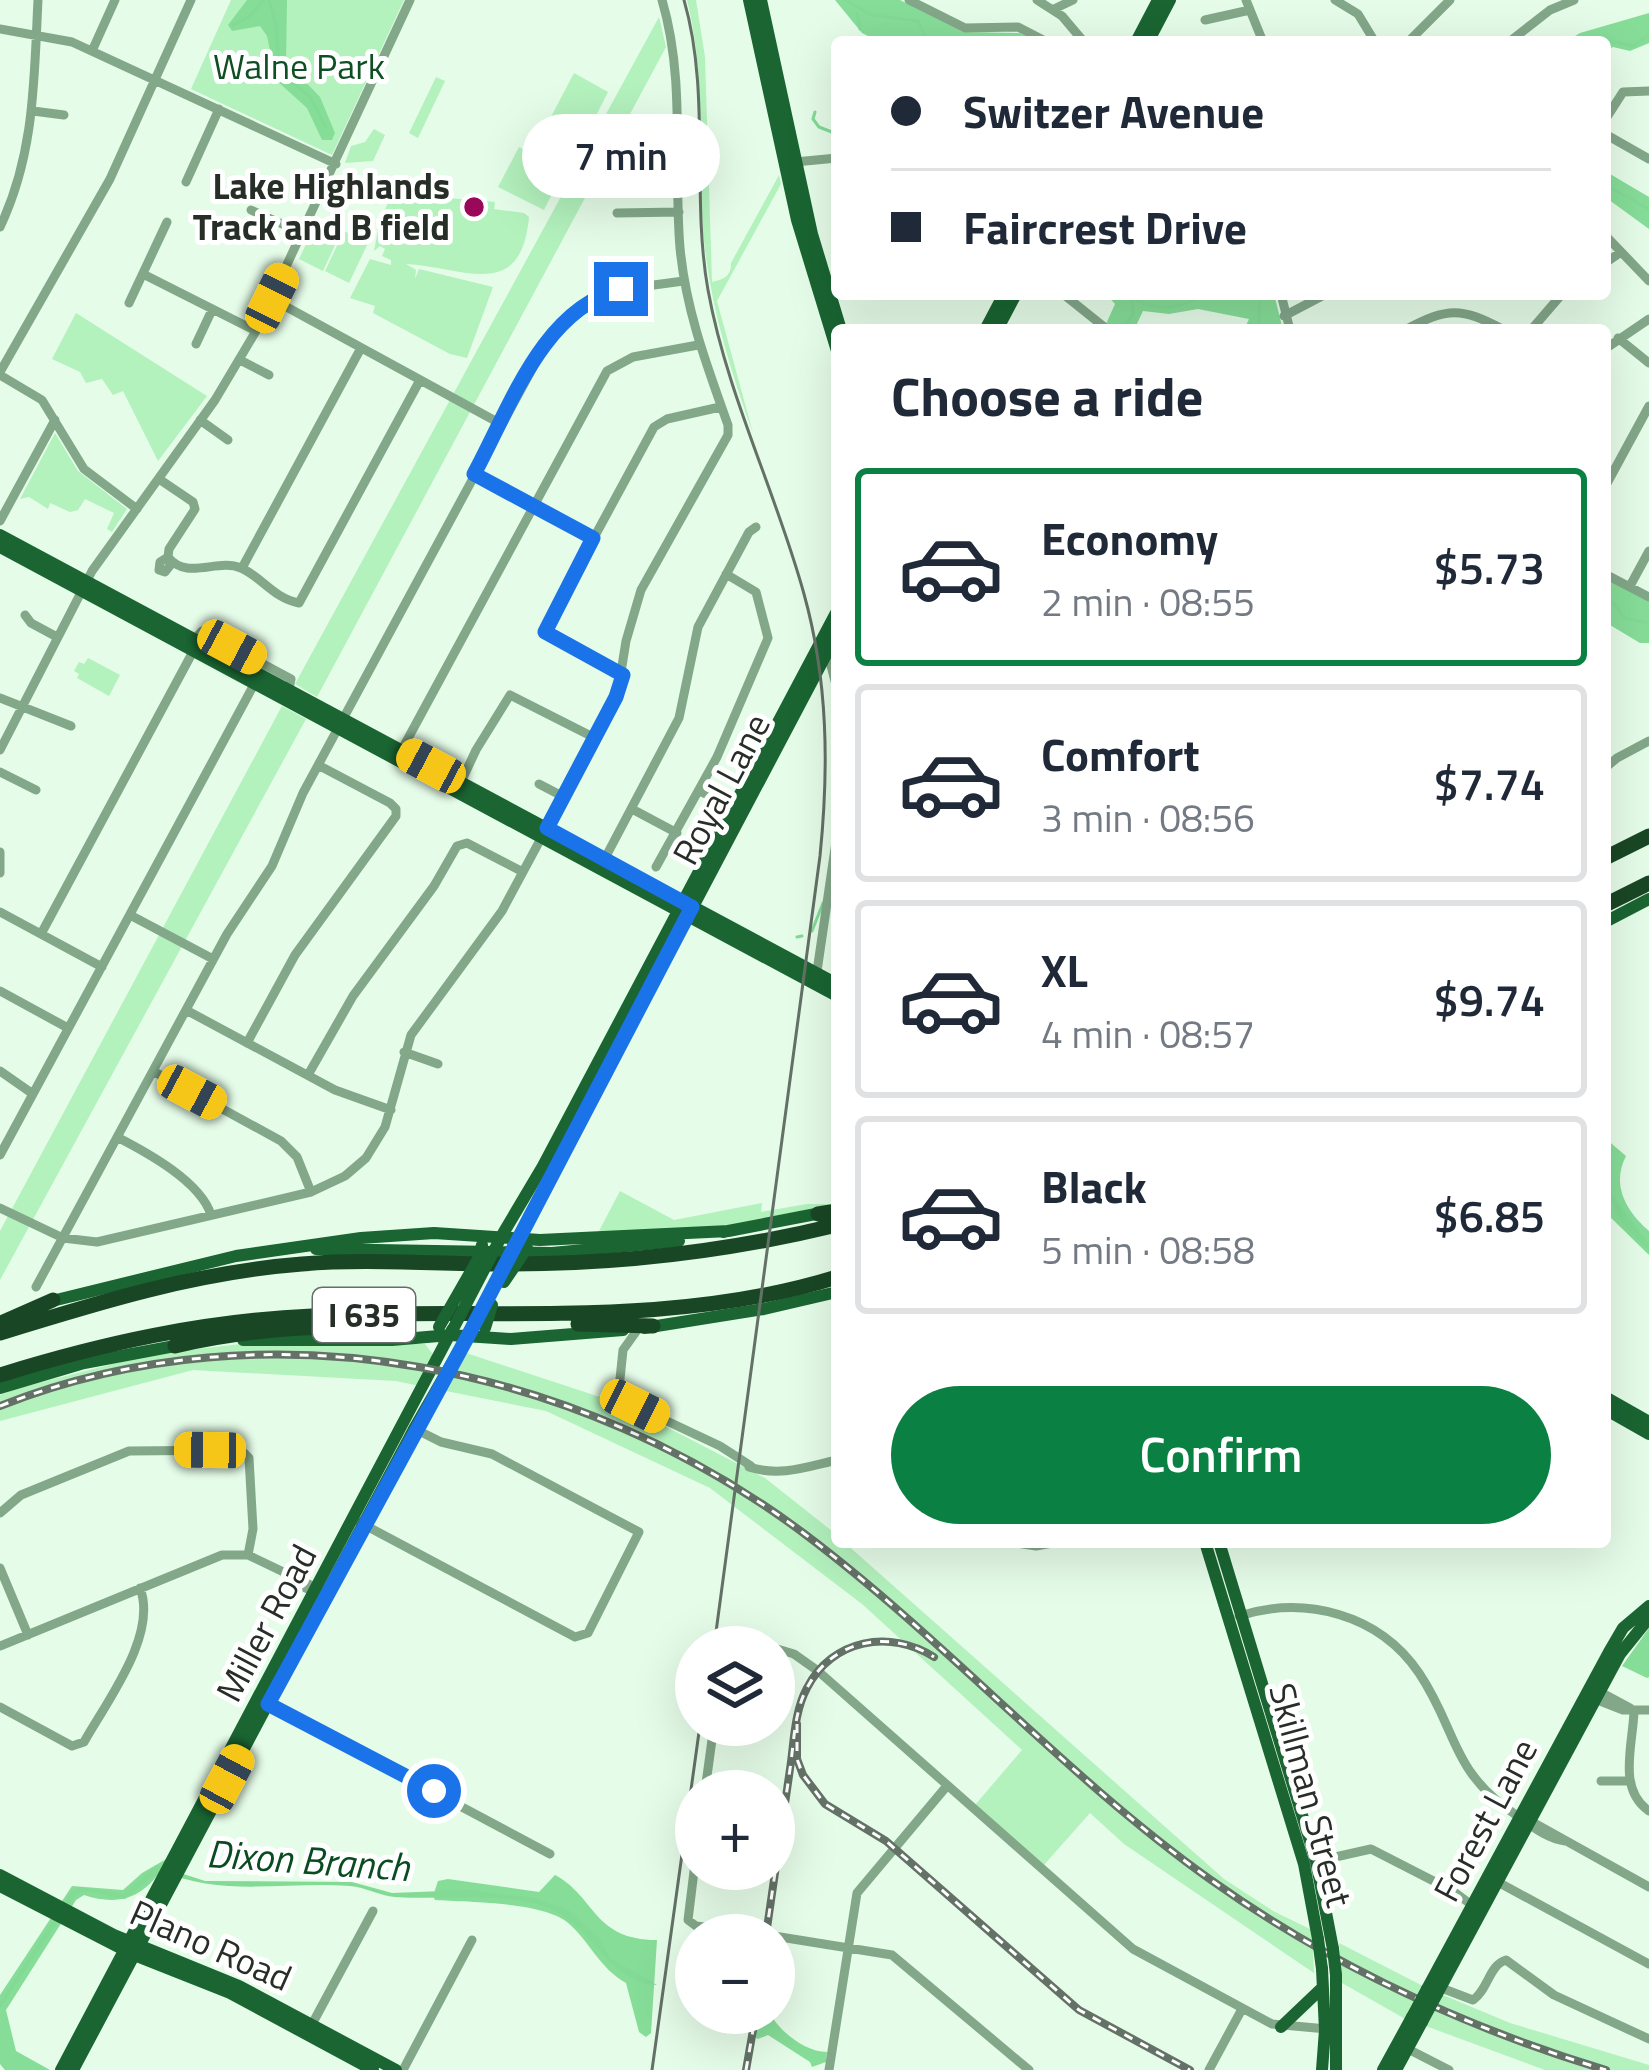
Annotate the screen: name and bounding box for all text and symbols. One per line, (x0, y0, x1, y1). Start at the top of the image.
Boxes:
park label: Walne Park (213, 38, 385, 93)
text: Switzer Avenue (963, 77, 1264, 145)
callout: 7 min (522, 115, 720, 199)
text: 7 min (574, 126, 668, 185)
place label: Lake Highlands Track and B field (193, 158, 450, 254)
text: Faircrest Drive (963, 193, 1247, 261)
marker: Lake Highlands Track and B field (461, 194, 487, 220)
car (240, 258, 304, 338)
route end (594, 262, 648, 316)
text: Choose a ride (891, 355, 1203, 437)
text: Economy (1041, 504, 1218, 572)
icon: car (897, 513, 1005, 621)
text: $5.73 (1433, 533, 1545, 601)
text: 2 min · 08:55 (1041, 572, 1255, 631)
car (192, 614, 272, 680)
street label: Royal Lane (658, 703, 783, 874)
text: Comfort (1041, 720, 1200, 788)
icon: car (897, 729, 1005, 837)
car (391, 733, 471, 799)
text: $7.74 (1433, 749, 1545, 817)
text: 3 min · 08:56 (1041, 788, 1255, 847)
text: XL (1041, 936, 1088, 1004)
icon: car (897, 945, 1005, 1053)
text: $9.74 (1433, 965, 1545, 1033)
text: 4 min · 08:57 (1041, 1004, 1255, 1063)
car (152, 1059, 232, 1125)
text: Black (1041, 1152, 1147, 1220)
icon: car (897, 1161, 1005, 1269)
text: $6.85 (1433, 1181, 1545, 1249)
text: 5 min · 08:58 (1041, 1220, 1255, 1279)
road number: I 635 (313, 1288, 415, 1342)
car (595, 1374, 675, 1438)
button: Confirm (891, 1386, 1551, 1524)
car (174, 1431, 246, 1469)
street label: Miller Road (201, 1534, 330, 1711)
map controls (675, 1626, 795, 2034)
button: layers (675, 1626, 795, 1746)
street label: Skillman Street (1255, 1677, 1368, 1913)
street label: Forest Lane (1419, 1728, 1551, 1911)
car (194, 1739, 260, 1819)
route start (407, 1764, 461, 1818)
button: + (675, 1770, 795, 1890)
water label: Dixon Branch (205, 1823, 413, 1896)
street label: Plano Road (121, 1884, 301, 2005)
button: − (675, 1914, 795, 2034)

